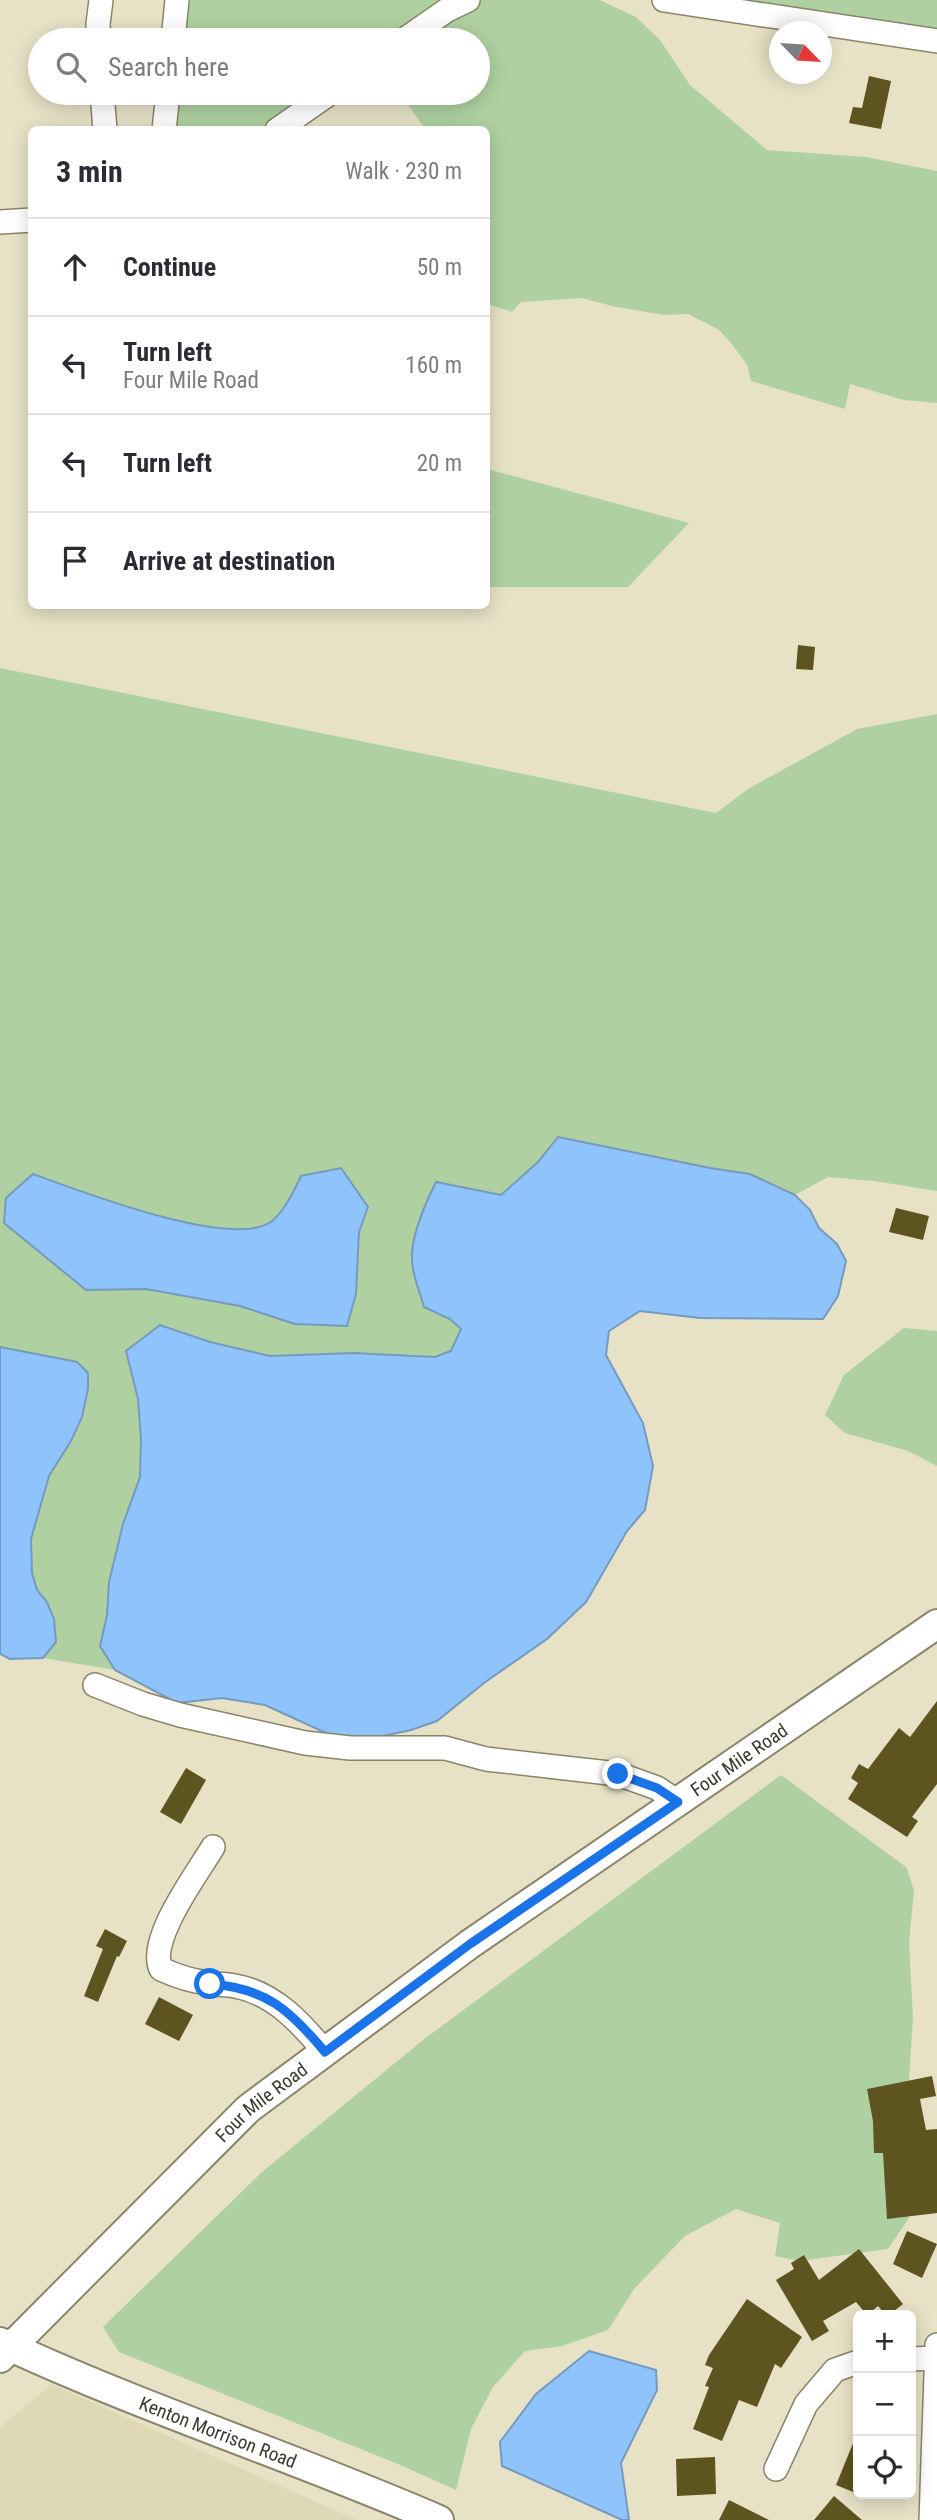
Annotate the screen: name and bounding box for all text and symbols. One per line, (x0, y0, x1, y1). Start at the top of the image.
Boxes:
north arrow (769, 21, 832, 84)
search box (28, 28, 490, 105)
icon: search (52, 48, 90, 86)
text: Search here (108, 52, 229, 82)
text: 3 min (56, 154, 123, 189)
text: Walk · 230 m (345, 158, 462, 185)
icon: ahead (56, 248, 94, 286)
text: Continue (123, 252, 216, 282)
text: 50 m (417, 254, 462, 281)
text: Turn left (123, 337, 212, 367)
icon: left (56, 346, 94, 384)
text: 160 m (405, 352, 462, 379)
text: Four Mile Road (123, 367, 259, 394)
icon: left (56, 444, 94, 482)
text: Turn left (123, 448, 212, 478)
text: 20 m (417, 450, 462, 477)
icon: arrive (56, 542, 94, 580)
text: Arrive at destination (123, 546, 335, 576)
street label: Four Mile Road (686, 1719, 792, 1801)
route end (602, 1758, 633, 1789)
route start (194, 1968, 225, 1999)
street label: Four Mile Road (211, 2058, 312, 2147)
map controls (853, 2310, 916, 2499)
button: + (853, 2310, 916, 2373)
button: − (853, 2373, 916, 2436)
street label: Kenton Morrison Road (136, 2392, 300, 2473)
button: locate (853, 2436, 916, 2499)

